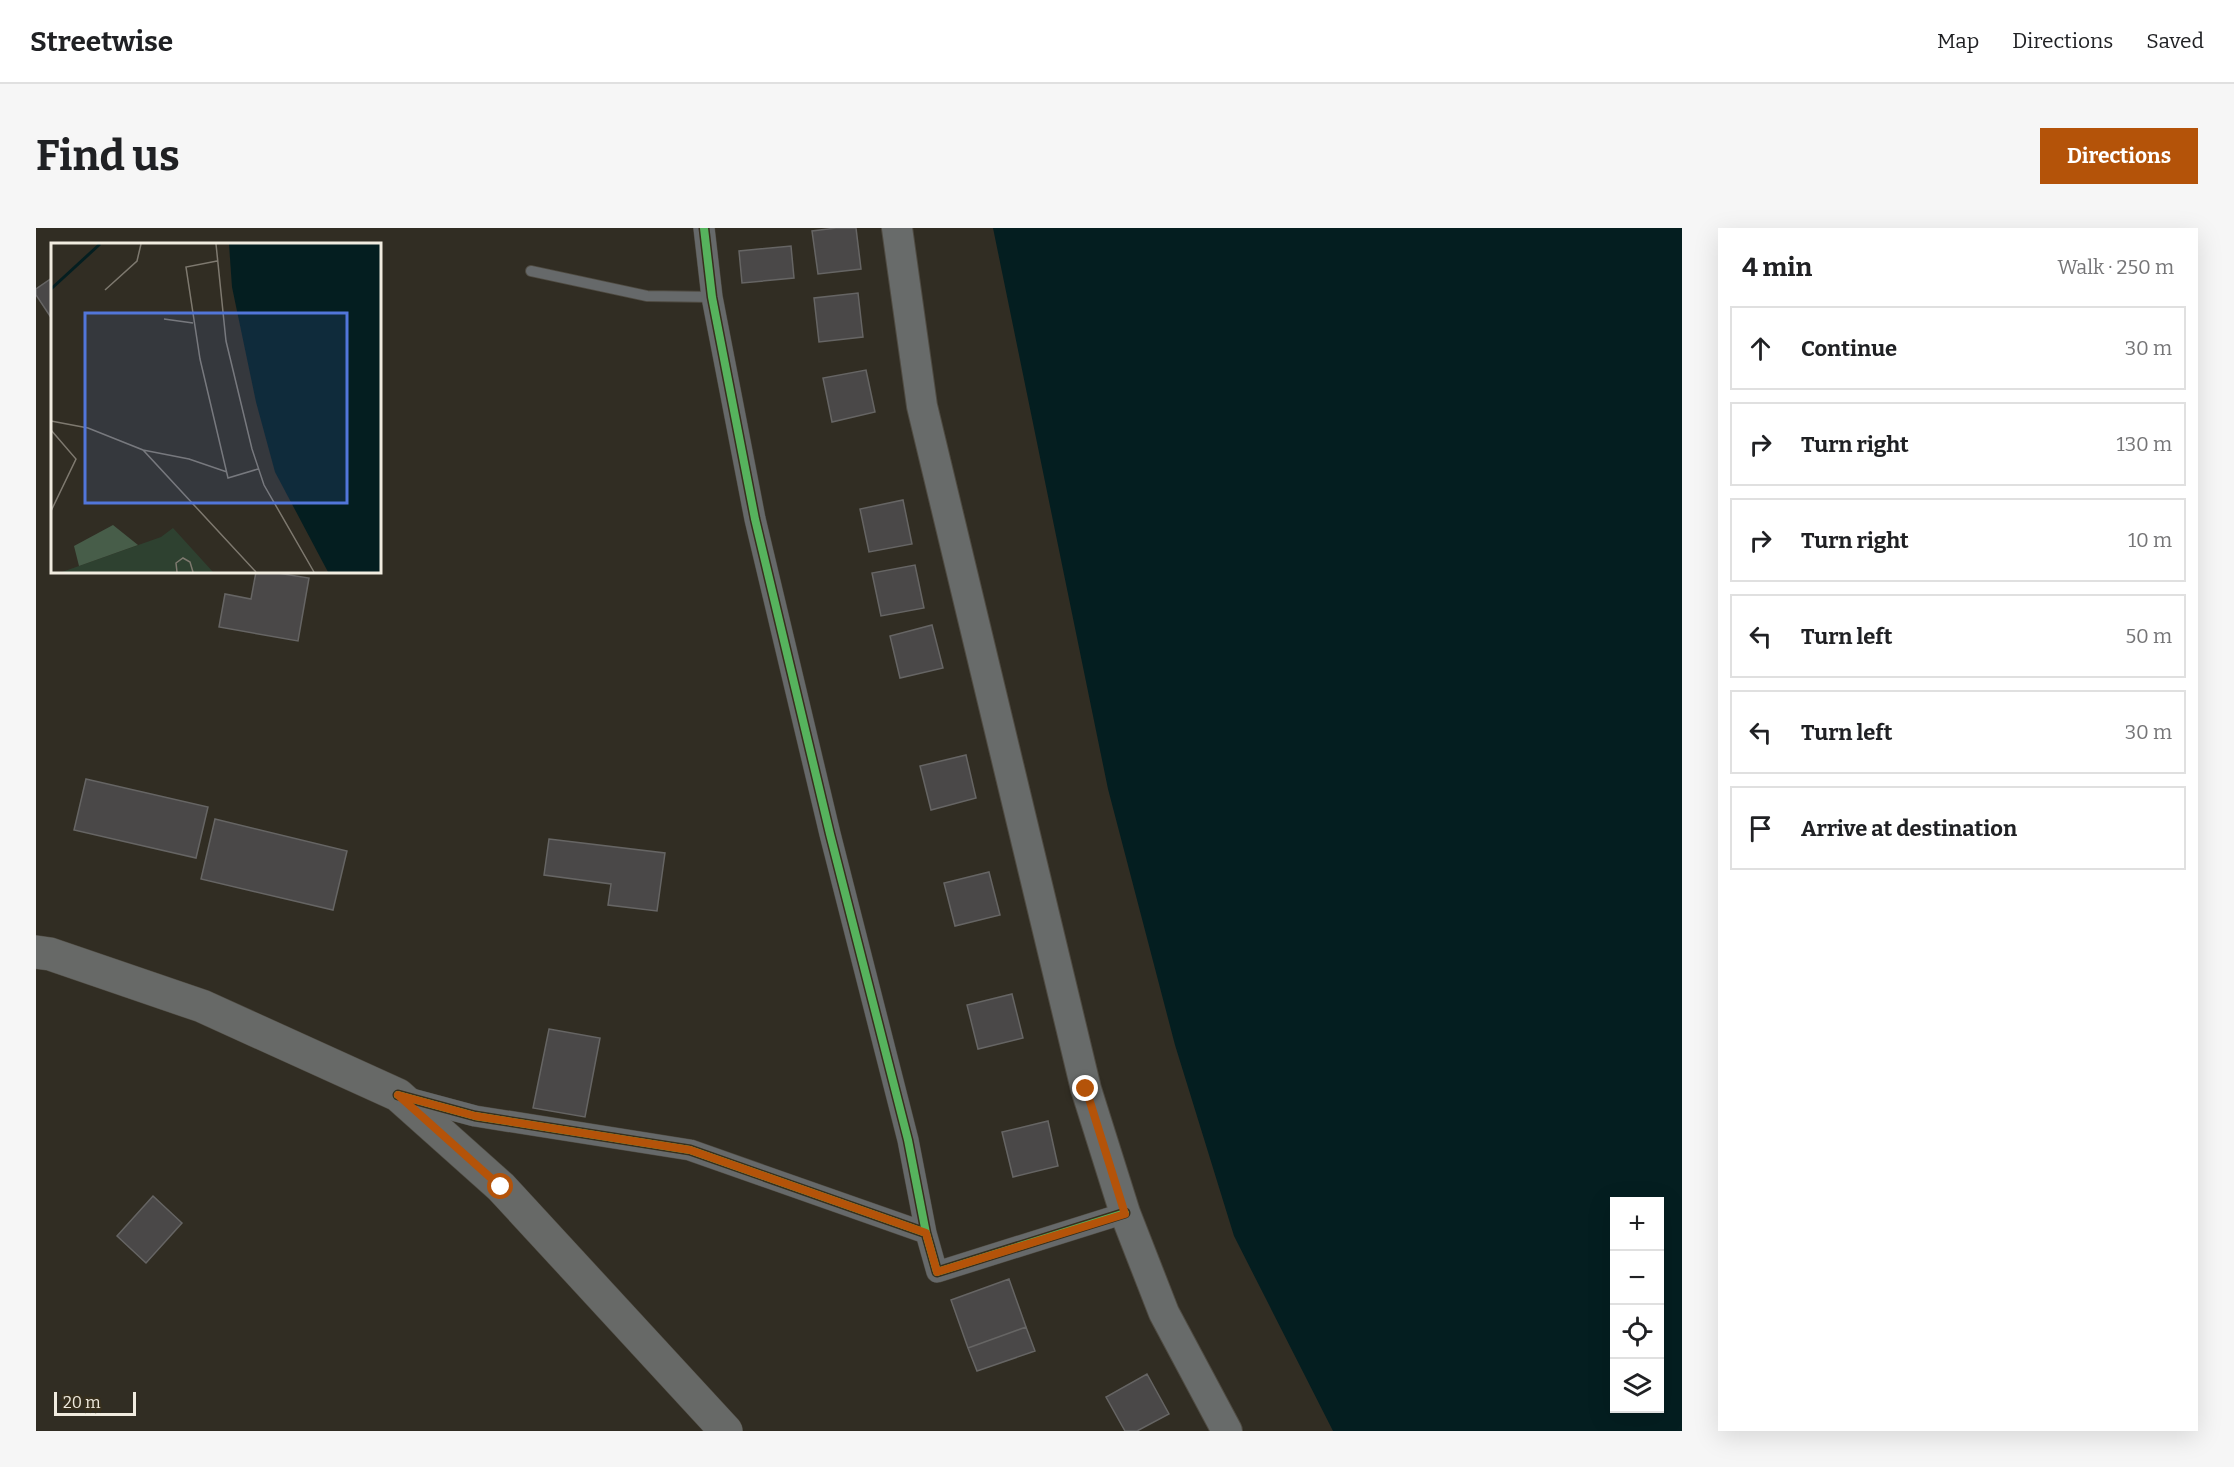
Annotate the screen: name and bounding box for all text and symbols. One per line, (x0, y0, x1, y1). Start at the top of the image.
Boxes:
text: Streetwise (30, 25, 173, 58)
text: Map (1937, 28, 1979, 54)
text: Directions (2012, 28, 2113, 54)
text: Saved (2146, 28, 2204, 54)
button: Directions (2040, 128, 2198, 184)
text: Find us (36, 131, 180, 181)
inset map (51, 243, 381, 573)
text: 4 min (1742, 252, 1812, 283)
text: Walk · 250 m (2057, 255, 2174, 279)
icon: ahead (1744, 332, 1777, 365)
text: Continue (1801, 335, 1897, 362)
text: 30 m (2125, 336, 2172, 360)
icon: right (1744, 428, 1777, 461)
text: Turn right (1801, 431, 1909, 458)
text: 130 m (2117, 432, 2172, 456)
icon: right (1744, 524, 1777, 557)
text: Turn right (1801, 527, 1909, 554)
text: 10 m (2128, 528, 2172, 552)
icon: left (1744, 620, 1777, 653)
text: Turn left (1801, 623, 1893, 650)
text: 50 m (2125, 624, 2172, 648)
icon: left (1744, 716, 1777, 749)
text: Turn left (1801, 719, 1893, 746)
text: 30 m (2125, 720, 2172, 744)
icon: arrive (1744, 812, 1777, 845)
text: Arrive at destination (1801, 815, 2017, 842)
route end (1072, 1075, 1098, 1101)
route start (487, 1173, 513, 1199)
map controls (1610, 1197, 1664, 1413)
button: + (1610, 1197, 1664, 1251)
button: − (1610, 1251, 1664, 1305)
button: locate (1610, 1305, 1664, 1359)
button: layers (1610, 1359, 1664, 1413)
scale bar (54, 1389, 136, 1416)
text: 20 m (63, 1393, 100, 1412)

